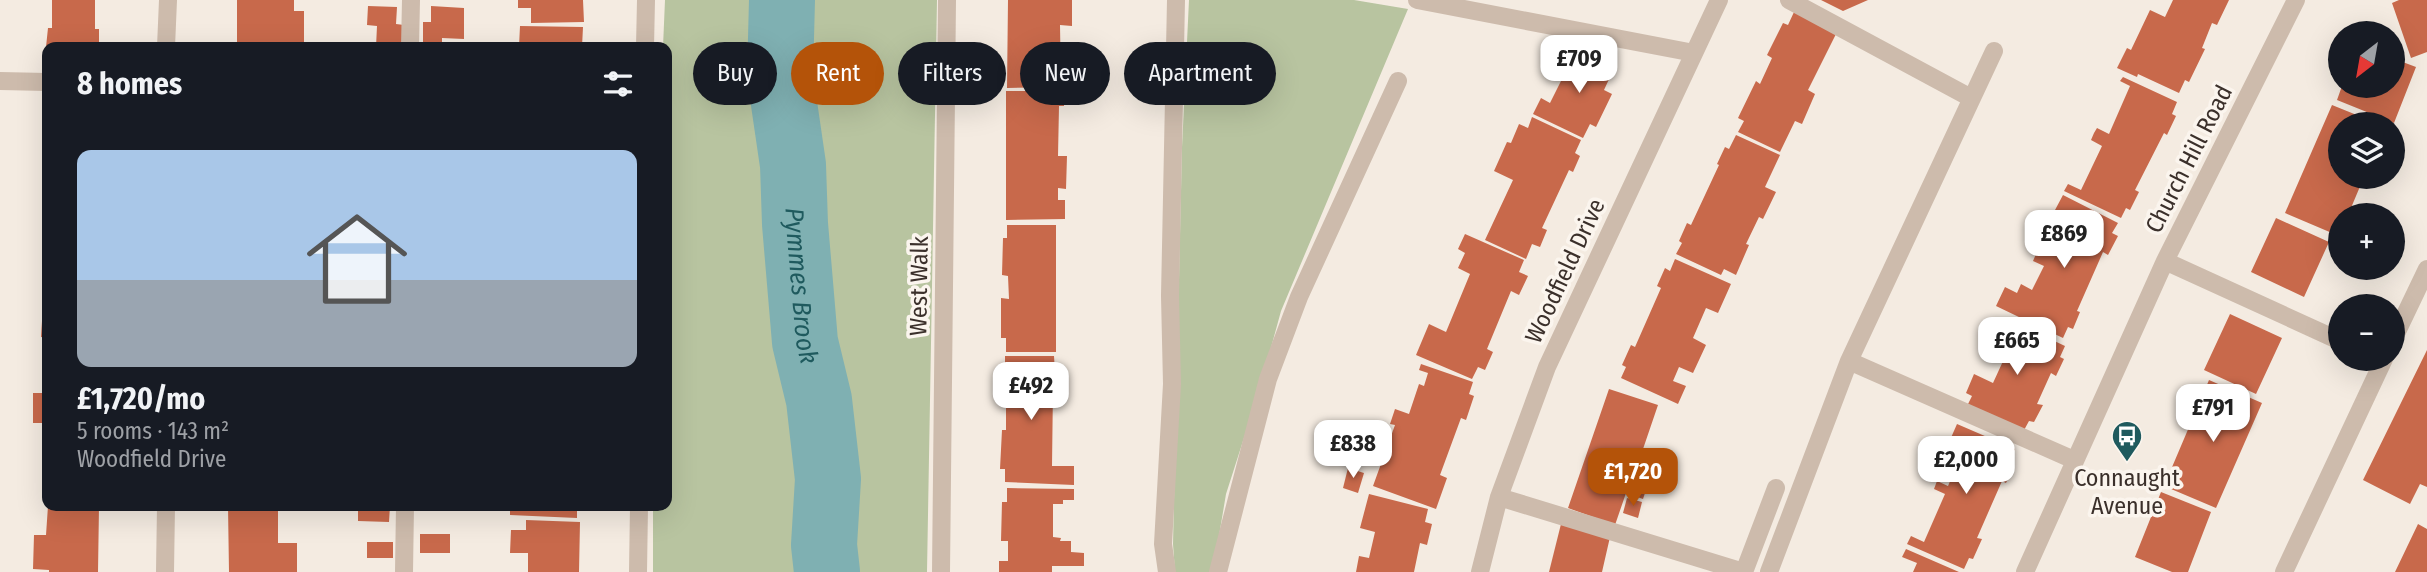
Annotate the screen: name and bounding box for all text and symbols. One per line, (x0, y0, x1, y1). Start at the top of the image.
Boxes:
north arrow (2328, 21, 2404, 98)
map controls (2328, 21, 2405, 371)
pin: £709 (1538, 36, 1620, 95)
chip: Buy (693, 42, 777, 105)
chip: Rent (791, 42, 884, 105)
chip: Filters (898, 42, 1006, 105)
chip: New (1020, 42, 1110, 105)
chip: Apartment (1124, 42, 1276, 105)
text: £709 (1556, 44, 1602, 72)
icon: filters (599, 65, 637, 103)
text: 8 homes (77, 66, 182, 102)
street label: Church Hill Road (2140, 80, 2238, 238)
button: layers (2328, 112, 2405, 189)
street label: Woodfield Drive (1519, 194, 1611, 348)
icon: home (294, 196, 420, 322)
button: + (2328, 203, 2405, 280)
water label: Pymmes Brook (779, 207, 825, 367)
pin: £869 (2023, 210, 2105, 270)
text: £869 (2041, 219, 2087, 247)
street label: West Walk (904, 235, 934, 336)
button: − (2328, 294, 2405, 371)
pin: £665 (1976, 318, 2058, 377)
text: £665 (1994, 326, 2040, 354)
pin: £492 (990, 362, 1072, 422)
text: £492 (1009, 371, 1053, 399)
text: £1,720/mo (77, 381, 205, 417)
pin: £791 (2172, 384, 2254, 444)
text: £791 (2192, 393, 2234, 421)
text: 5 rooms · 143 m² (77, 417, 229, 445)
bus stop icon: Connaught Avenue (2110, 419, 2144, 463)
pin: £838 (1312, 420, 1394, 480)
text: £838 (1330, 429, 1376, 457)
pin: £2,000 (1909, 436, 2023, 496)
text: Woodfield Drive (77, 445, 226, 473)
text: £2,000 (1934, 445, 1998, 473)
pin: £1,720 (1576, 448, 1690, 508)
text: £1,720 (1604, 457, 1662, 485)
place label: Connaught Avenue (2074, 464, 2180, 520)

